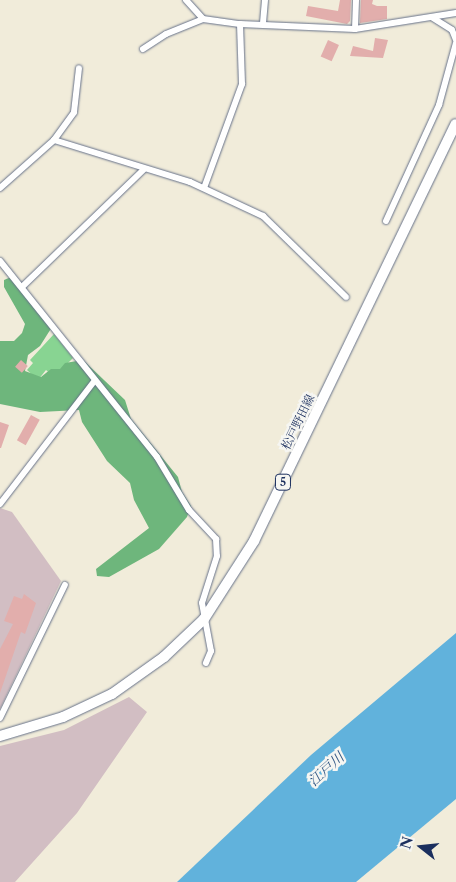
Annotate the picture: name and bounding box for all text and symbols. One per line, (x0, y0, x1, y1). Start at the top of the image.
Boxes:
street label: 松戸野田線 (278, 392, 318, 452)
road number: 5 (274, 474, 292, 491)
water label: 江戸川 (305, 749, 347, 789)
north arrow (396, 822, 446, 872)
text: N (396, 835, 417, 851)

